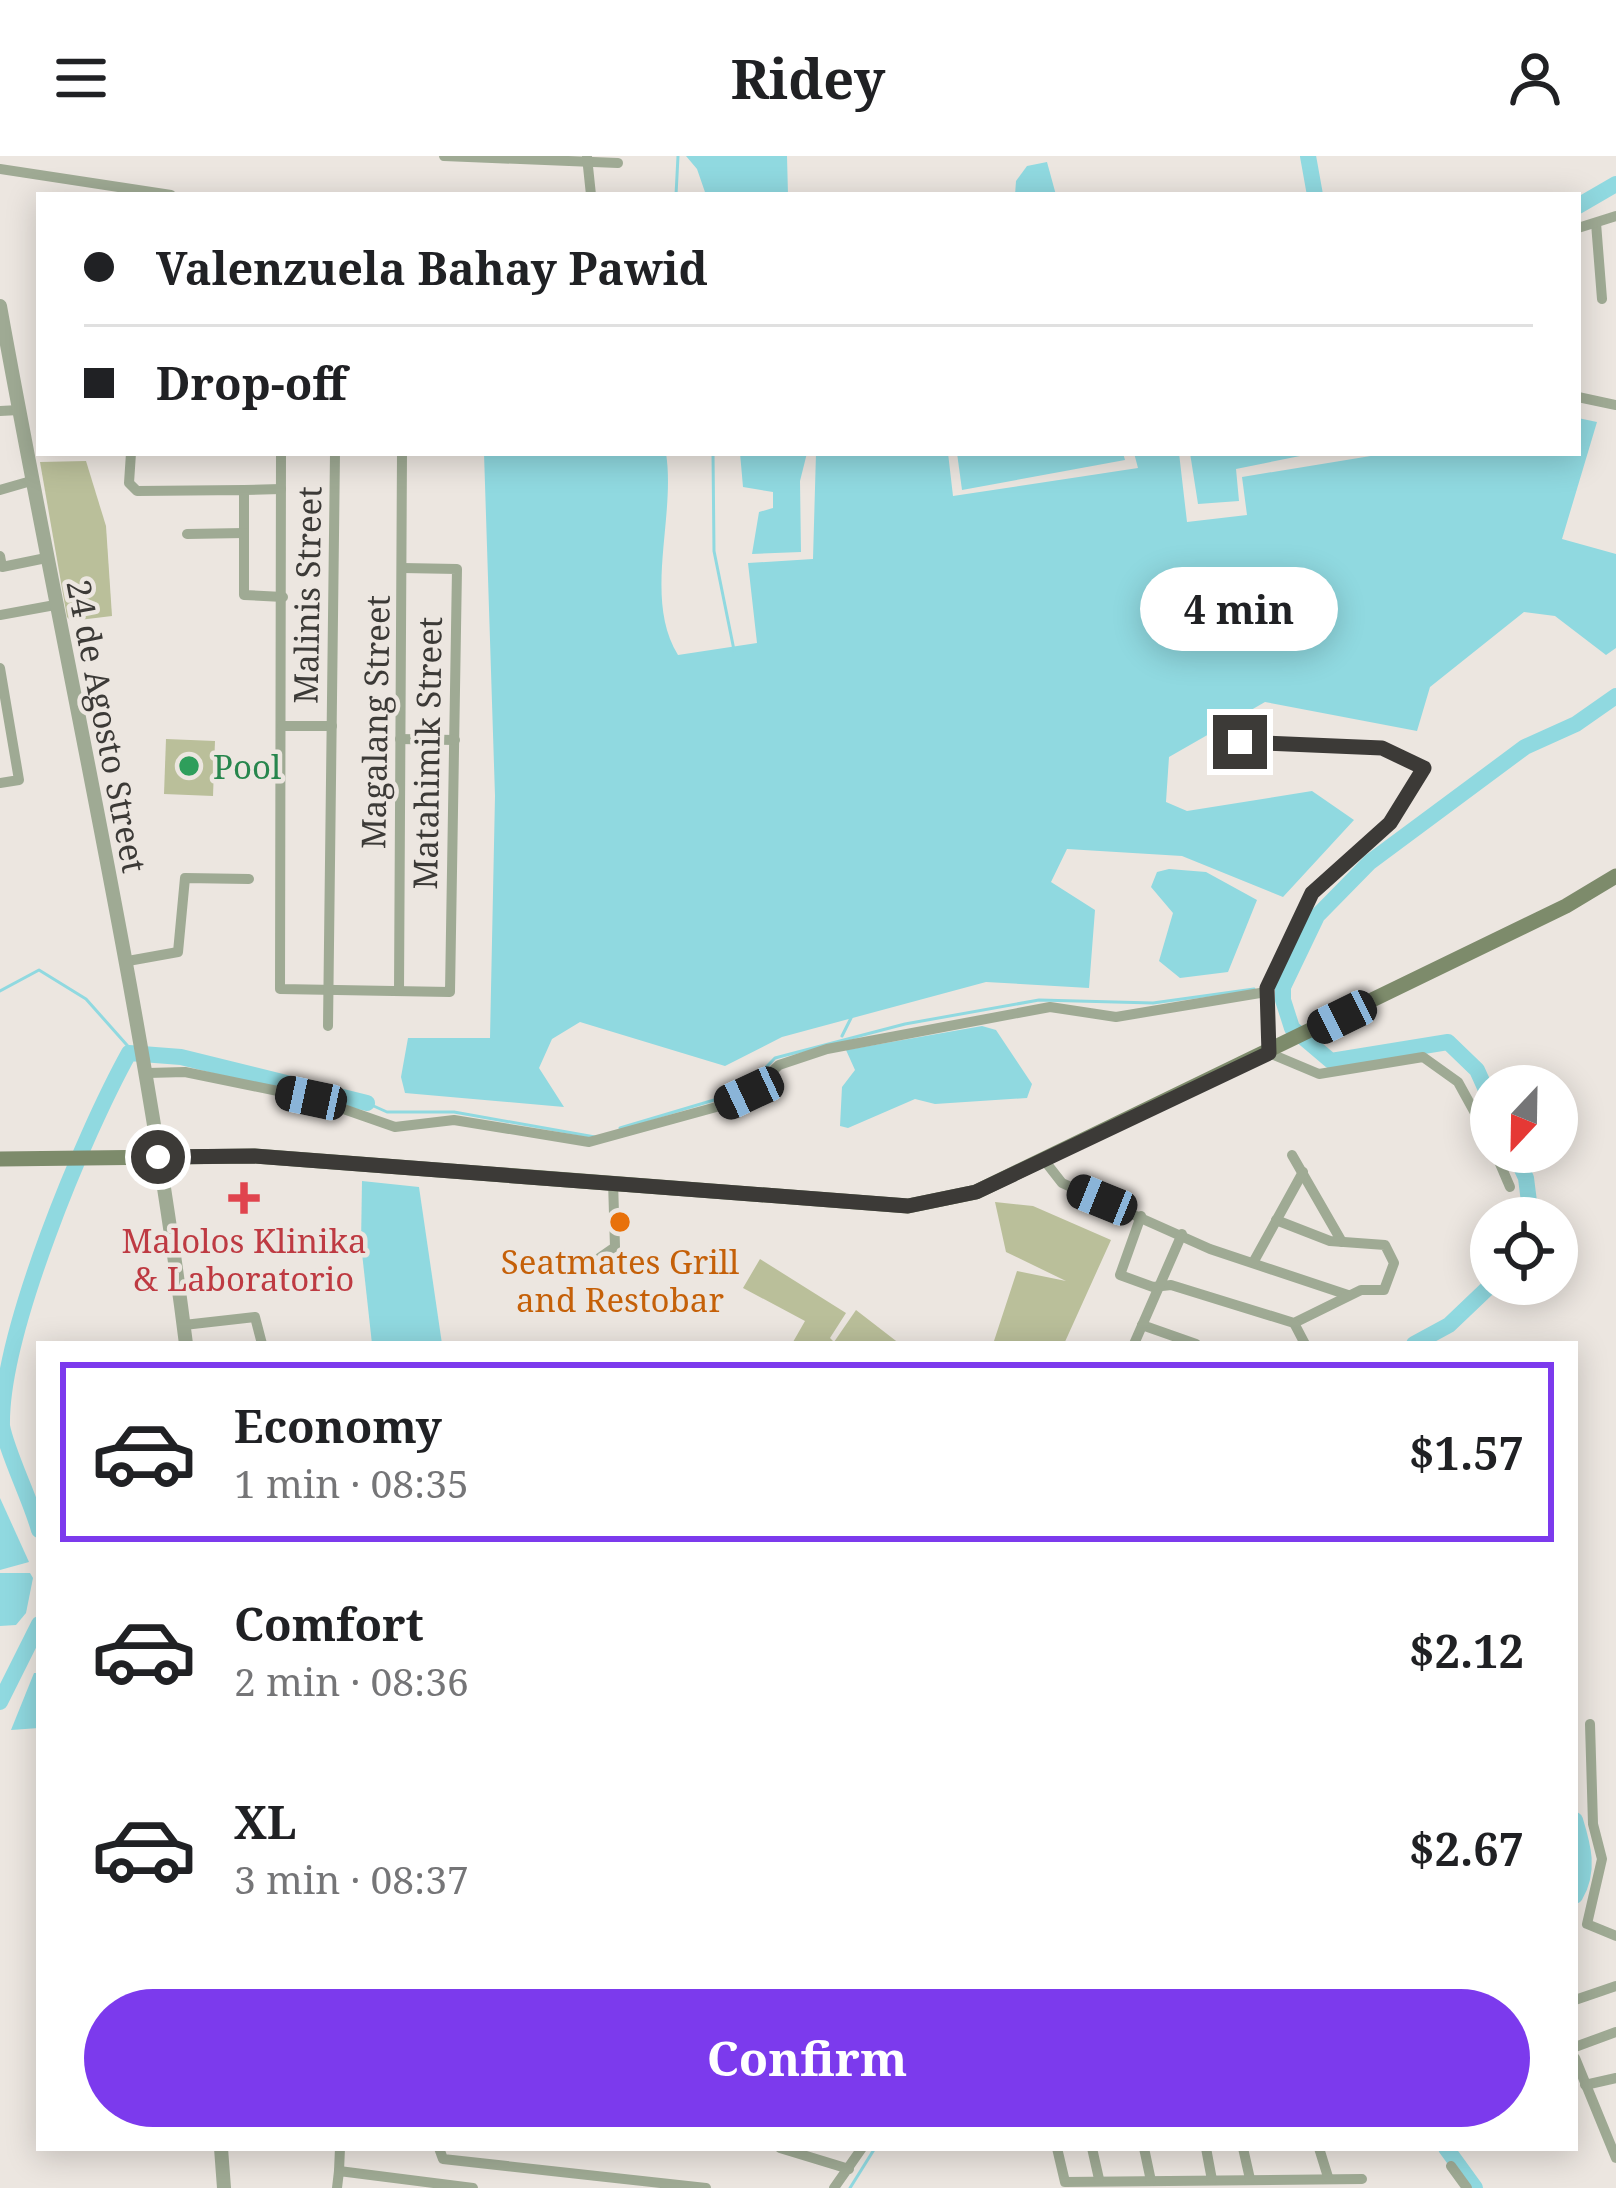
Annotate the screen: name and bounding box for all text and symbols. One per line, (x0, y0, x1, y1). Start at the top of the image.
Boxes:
text: Ridey (731, 41, 885, 115)
icon: menu (48, 45, 114, 111)
icon: person (1502, 45, 1568, 111)
text: Valenzuela Bahay Pawid (156, 237, 708, 298)
text: Drop-off (156, 352, 347, 413)
street label: Malinis Street (283, 486, 331, 704)
callout: 4 min (1141, 568, 1339, 652)
street label: 24 de Agosto Street (57, 576, 157, 876)
text: 4 min (1184, 582, 1294, 635)
street label: Magalang Street (350, 594, 400, 850)
street label: Matahimik Street (402, 616, 452, 890)
route end (1213, 715, 1267, 769)
place label: Pool (213, 744, 281, 789)
marker: Pool (176, 753, 202, 779)
car (1302, 985, 1382, 1049)
car (709, 1061, 789, 1125)
north arrow (1470, 1065, 1578, 1173)
map controls (1470, 1065, 1578, 1305)
car (272, 1073, 350, 1123)
route start (131, 1130, 185, 1184)
car (1062, 1170, 1142, 1230)
marker: Malolos Klinika & Laboratorio (228, 1182, 260, 1214)
button: locate (1470, 1197, 1578, 1305)
marker: Seatmates Grill and Restobar (607, 1209, 633, 1235)
place label: Malolos Klinika & Laboratorio (121, 1218, 367, 1301)
place label: Seatmates Grill and Restobar (501, 1239, 739, 1322)
text: Economy (234, 1395, 442, 1456)
icon: car (90, 1398, 198, 1506)
text: $1.57 (1409, 1422, 1524, 1483)
text: 1 min · 08:35 (234, 1456, 469, 1509)
text: Comfort (234, 1593, 424, 1654)
icon: car (90, 1596, 198, 1704)
text: $2.12 (1409, 1620, 1524, 1681)
text: 2 min · 08:36 (234, 1654, 469, 1707)
text: XL (234, 1791, 296, 1852)
icon: car (90, 1794, 198, 1902)
text: $2.67 (1409, 1818, 1524, 1879)
text: 3 min · 08:37 (234, 1852, 469, 1905)
button: Confirm (84, 1989, 1530, 2127)

